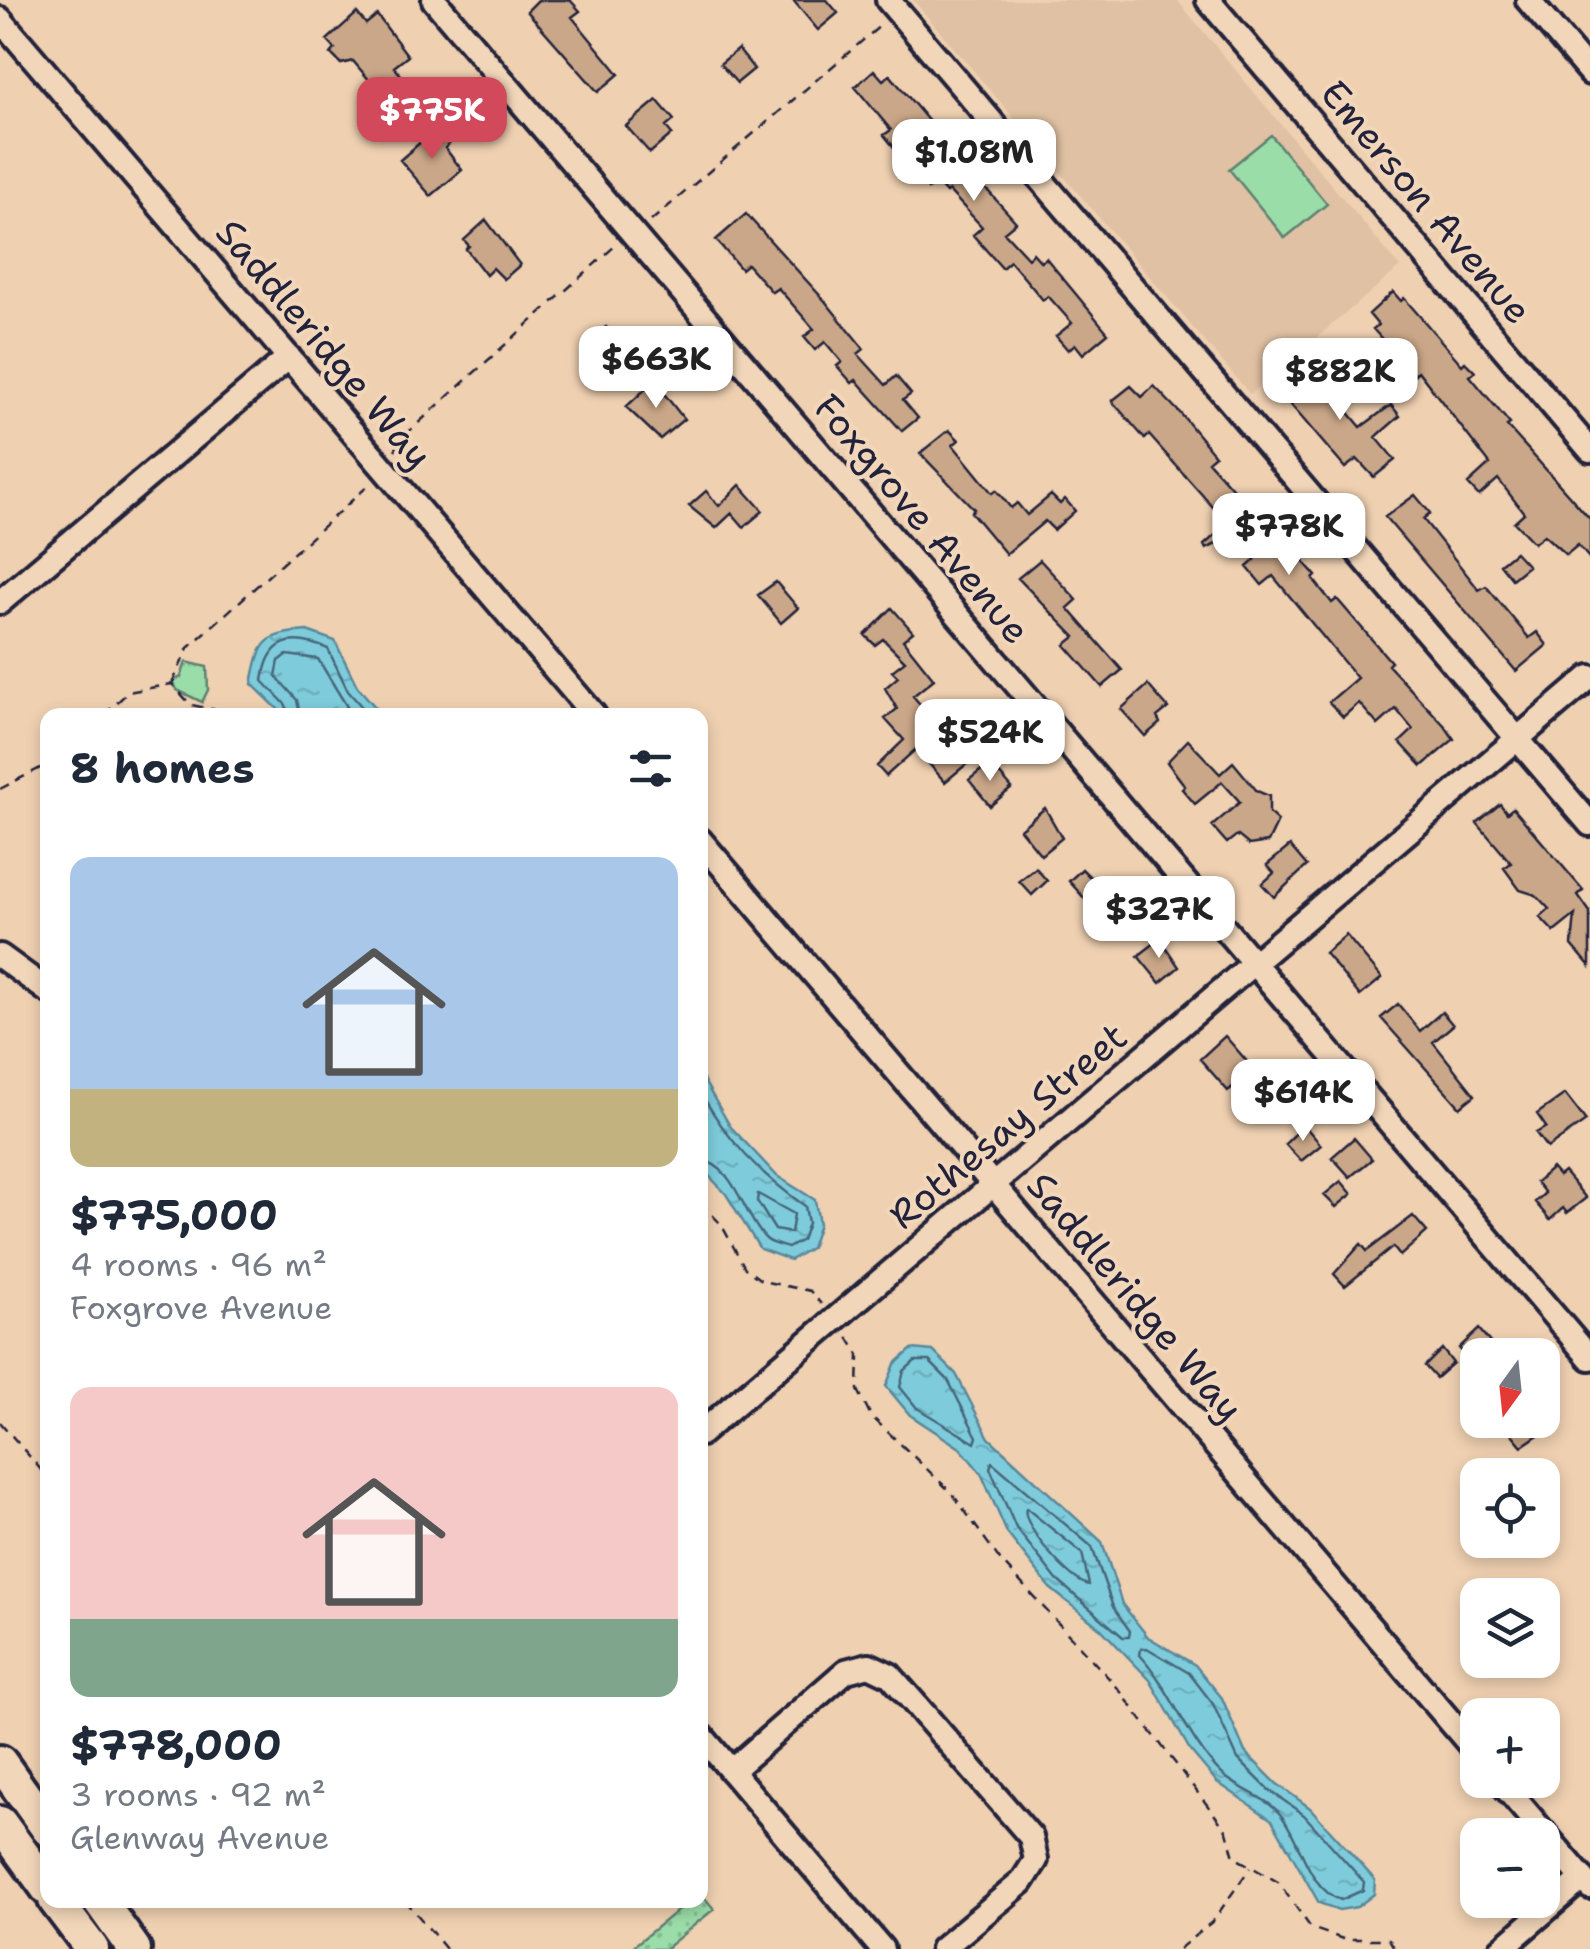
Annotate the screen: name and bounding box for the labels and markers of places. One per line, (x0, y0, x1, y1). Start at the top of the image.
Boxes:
pin: $775K (362, 77, 502, 162)
pin: $1.08M (893, 119, 1055, 204)
pin: $663K (586, 326, 726, 411)
pin: $882K (1270, 338, 1410, 423)
pin: $778K (1219, 493, 1359, 578)
pin: $524K (920, 699, 1060, 784)
pin: $327K (1089, 876, 1229, 961)
pin: $614K (1233, 1059, 1373, 1144)

